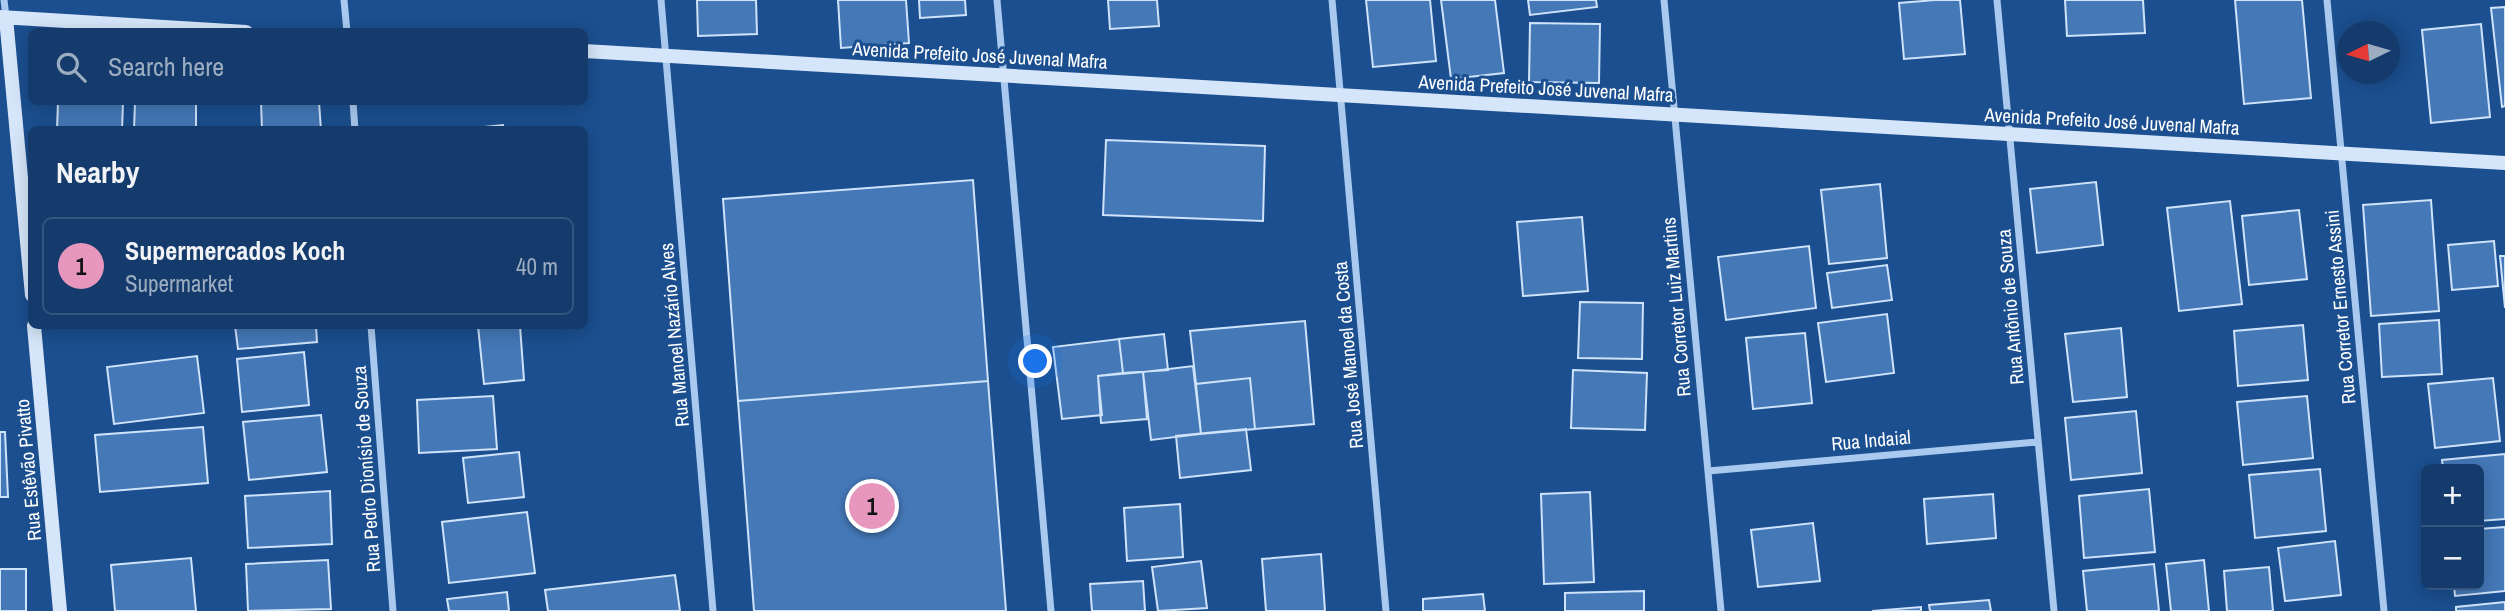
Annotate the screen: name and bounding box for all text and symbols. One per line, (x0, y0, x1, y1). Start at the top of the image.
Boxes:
north arrow (2337, 21, 2400, 84)
search box (28, 28, 588, 105)
street label: Avenida Prefeito José Juvenal Mafra (851, 35, 1108, 75)
icon: search (52, 48, 90, 86)
text: Search here (108, 49, 224, 84)
street label: Avenida Prefeito José Juvenal Mafra (1417, 68, 1674, 108)
street label: Avenida Prefeito José Juvenal Mafra (1983, 101, 2240, 141)
text: Nearby (56, 152, 139, 192)
street label: Rua Corretor Ernesto Assini (2319, 209, 2361, 405)
street label: Rua Corretor Luiz Martins (1655, 216, 1697, 398)
street label: Rua Antônio de Souza (1990, 228, 2030, 386)
text: Supermercados Koch (125, 233, 345, 268)
street label: Rua Manoel Nazário Alves (653, 242, 695, 428)
text: 1 (76, 251, 86, 282)
text: 40 m (516, 251, 558, 282)
street label: Rua José Manoel da Costa (1327, 260, 1369, 450)
text: Supermarket (125, 268, 233, 299)
your location (1018, 344, 1052, 378)
street label: Rua Pedro Dionísio de Souza (346, 365, 386, 573)
street label: Rua Estêvão Pivatto (9, 398, 47, 542)
street label: Rua Indaial (1830, 424, 1912, 456)
map controls (2421, 464, 2484, 590)
button: + (2421, 464, 2484, 527)
pin: 1 (849, 480, 895, 532)
button: − (2421, 527, 2484, 590)

